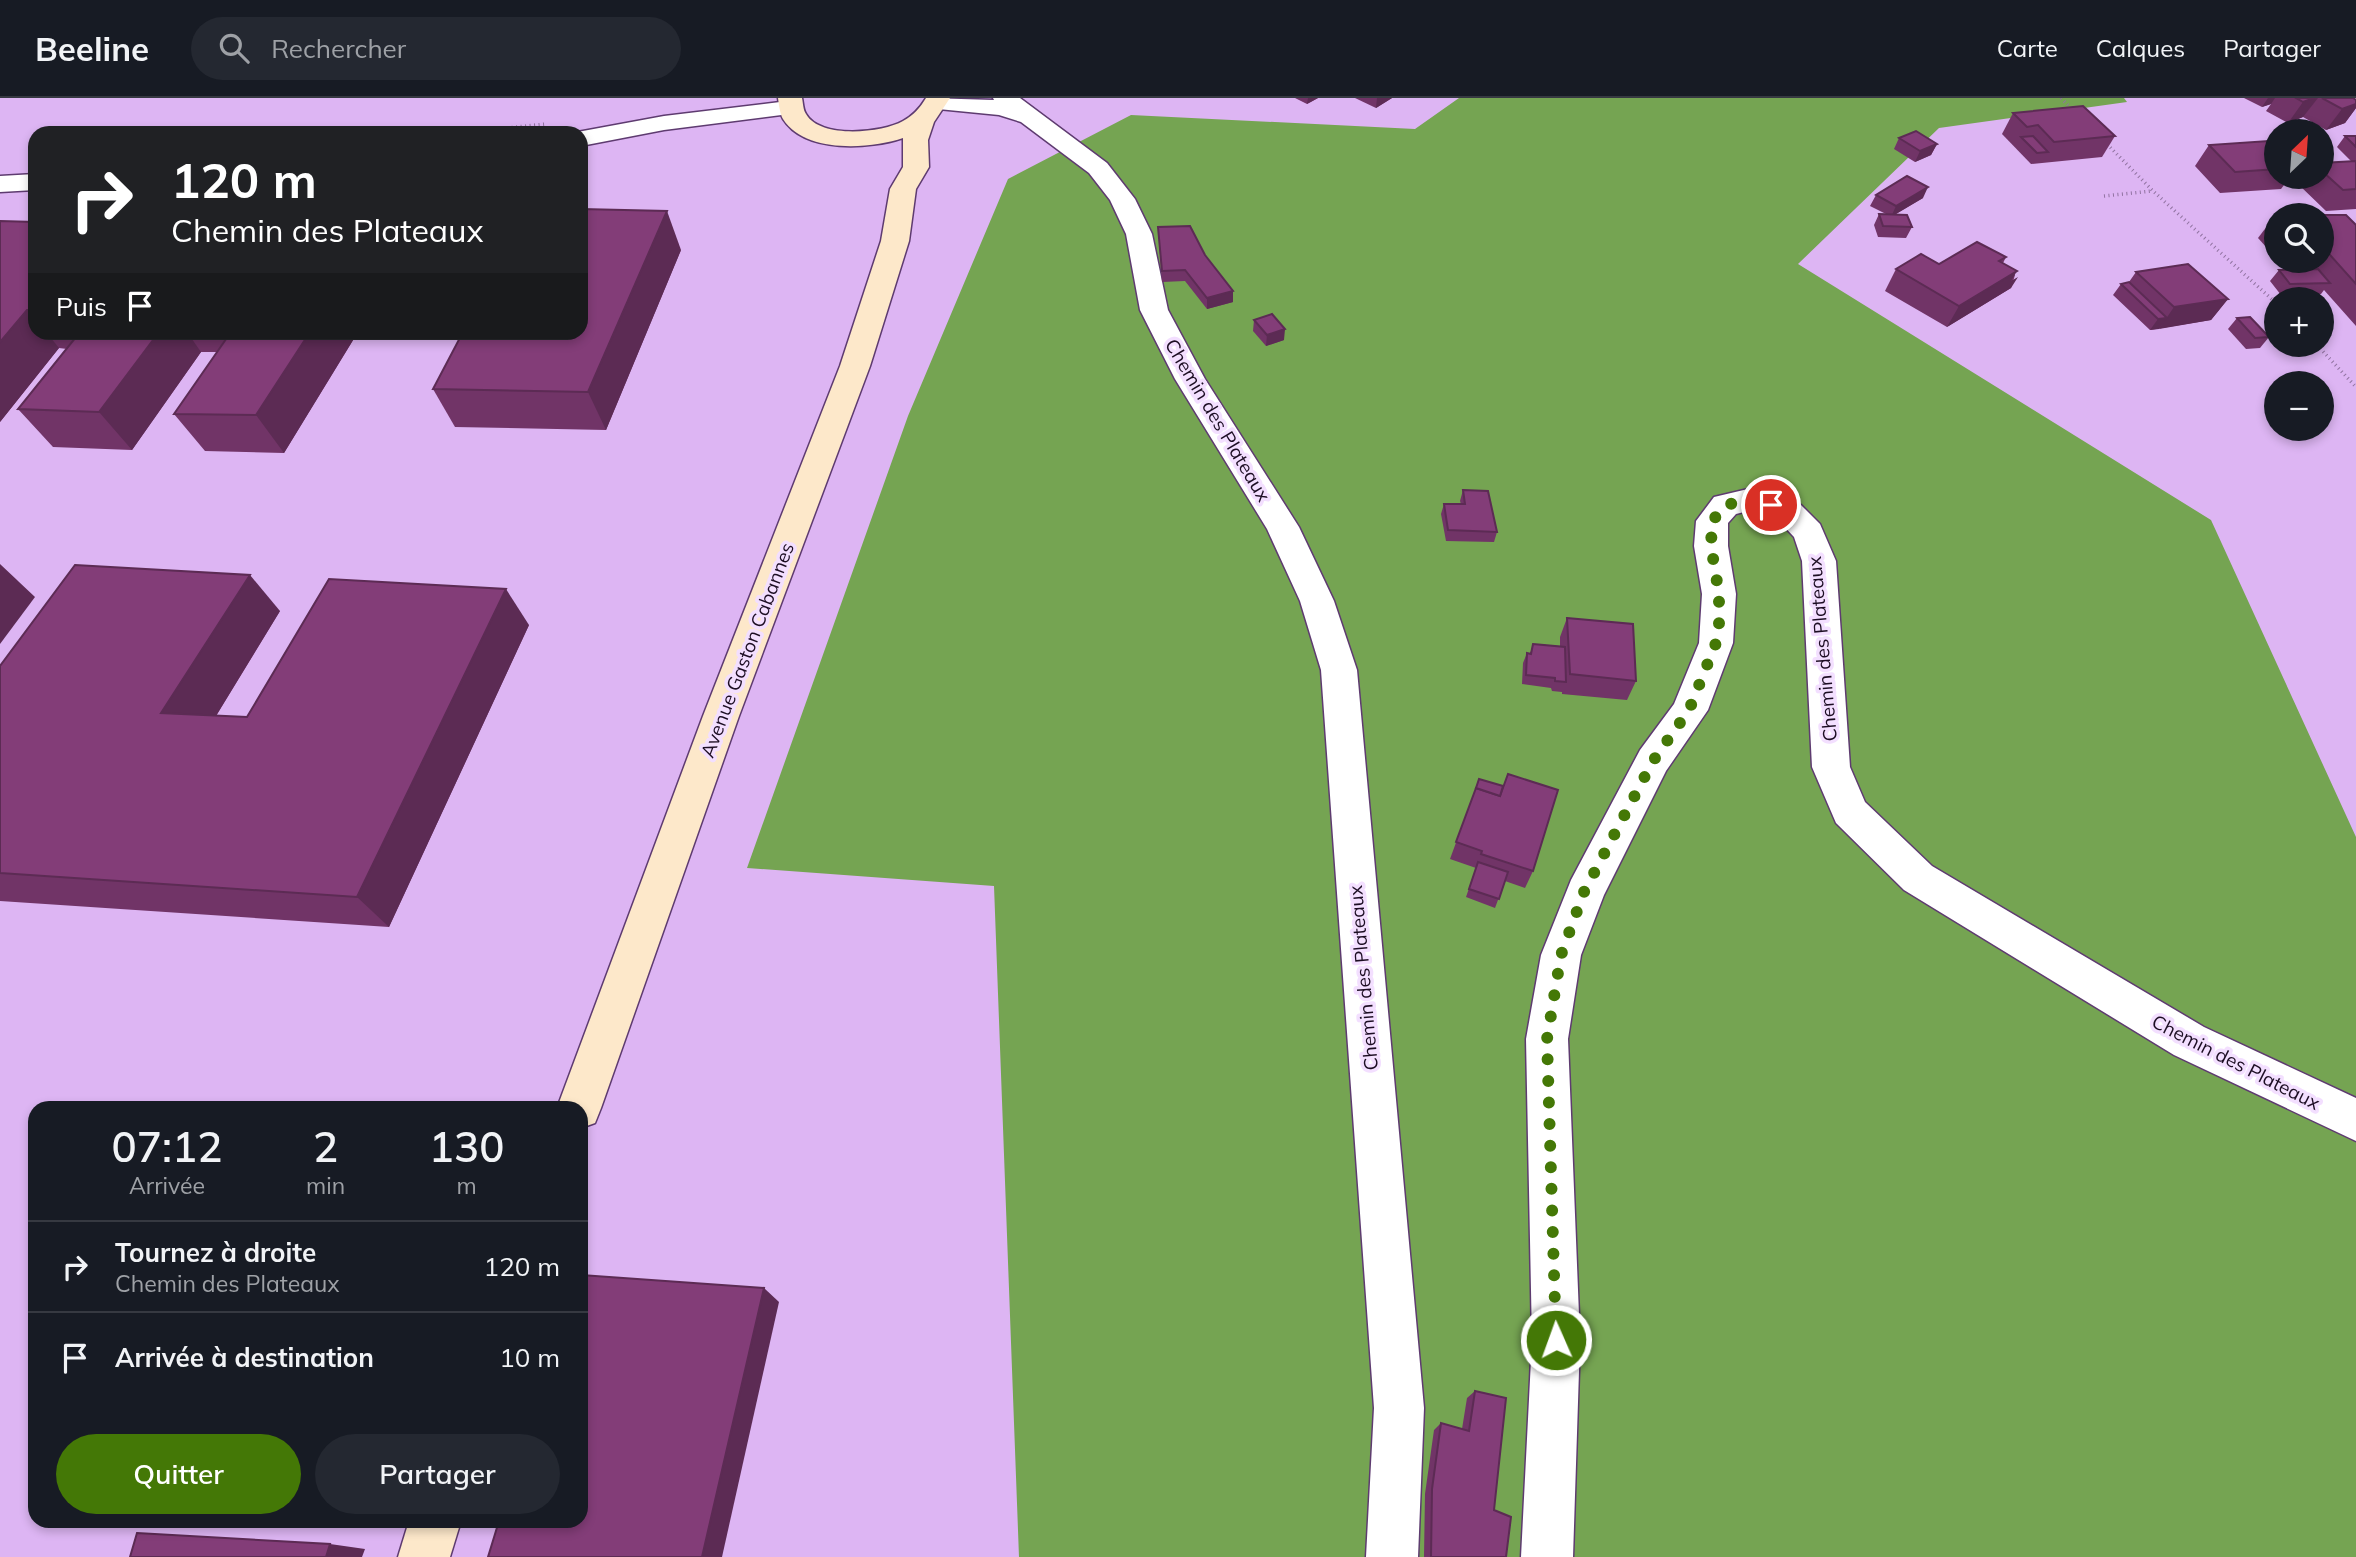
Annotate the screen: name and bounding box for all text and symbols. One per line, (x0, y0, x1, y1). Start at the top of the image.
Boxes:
search box (191, 17, 681, 80)
text: Beeline (35, 28, 149, 69)
icon: search (215, 29, 253, 67)
text: Rechercher (271, 32, 406, 65)
text: Carte (1997, 33, 2058, 63)
text: Calques (2096, 33, 2185, 63)
text: Partager (2223, 33, 2321, 63)
north arrow (2264, 119, 2334, 189)
map controls (2264, 119, 2334, 441)
text: 120 m (171, 149, 317, 210)
icon: right (56, 154, 147, 245)
button: search (2264, 203, 2334, 273)
text: Chemin des Plateaux (171, 210, 484, 250)
icon: arrive (121, 287, 159, 325)
button: + (2264, 287, 2334, 357)
text: Puis (56, 290, 107, 323)
street label: Chemin des Plateaux (1160, 334, 1276, 506)
button: − (2264, 371, 2334, 441)
pin (1741, 475, 1801, 535)
icon: arrive (1752, 486, 1790, 524)
street label: Avenue Gaston Cabannes (695, 539, 799, 761)
street label: Chemin des Plateaux (1802, 556, 1842, 742)
street label: Chemin des Plateaux (1343, 885, 1383, 1071)
street label: Chemin des Plateaux (2148, 1009, 2324, 1115)
text: 07:12 (112, 1120, 222, 1173)
text: 2 (313, 1120, 338, 1173)
text: 130 (429, 1120, 504, 1173)
text: Arrivée (129, 1171, 205, 1200)
text: min (306, 1171, 345, 1200)
text: m (456, 1171, 477, 1200)
text: Tournez à droite (115, 1236, 316, 1269)
icon: right (56, 1248, 94, 1286)
text: 120 m (484, 1250, 560, 1283)
text: Chemin des Plateaux (115, 1269, 340, 1298)
position arrow (1519, 1303, 1593, 1377)
icon: arrive (56, 1339, 94, 1377)
text: Arrivée à destination (115, 1341, 374, 1374)
text: 10 m (499, 1341, 560, 1374)
button: Quitter (56, 1434, 301, 1514)
button: Partager (315, 1434, 560, 1514)

